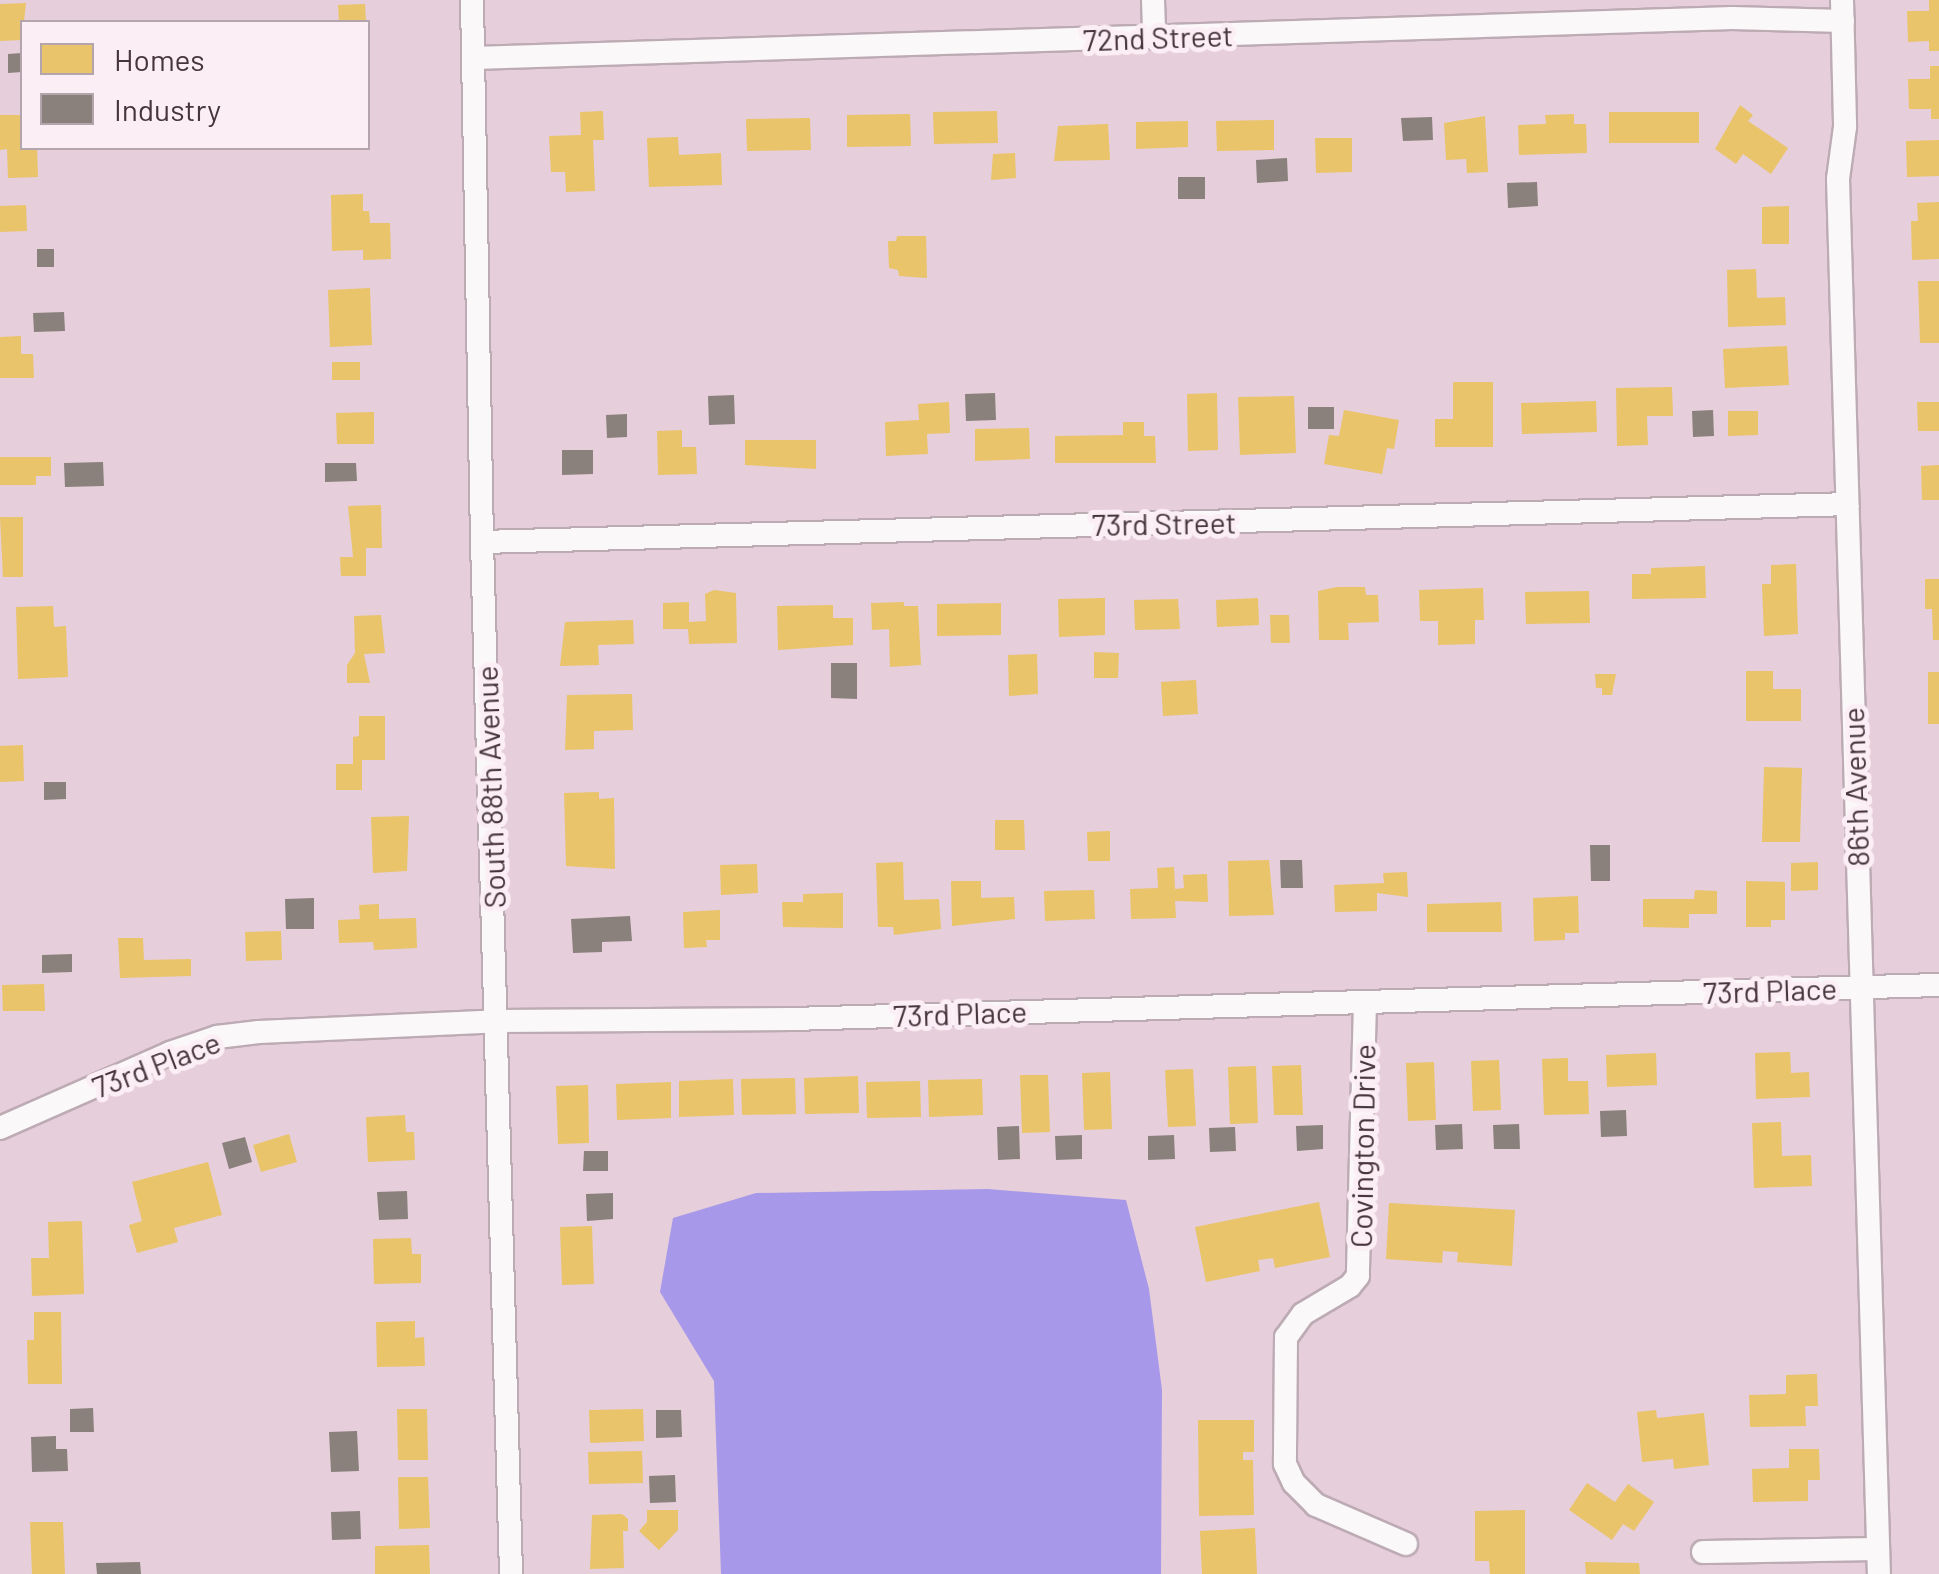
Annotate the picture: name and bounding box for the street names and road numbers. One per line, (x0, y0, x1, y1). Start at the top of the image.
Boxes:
street label: 72nd Street (1082, 16, 1234, 58)
street label: 73rd Street (1091, 504, 1237, 542)
street label: South 88th Avenue (468, 665, 512, 909)
street label: 86th Avenue (1834, 707, 1876, 867)
street label: 73rd Place (1702, 970, 1838, 1010)
street label: 73rd Place (892, 993, 1028, 1033)
street label: 73rd Place (87, 1023, 225, 1105)
street label: Covington Drive (1342, 1044, 1382, 1248)

